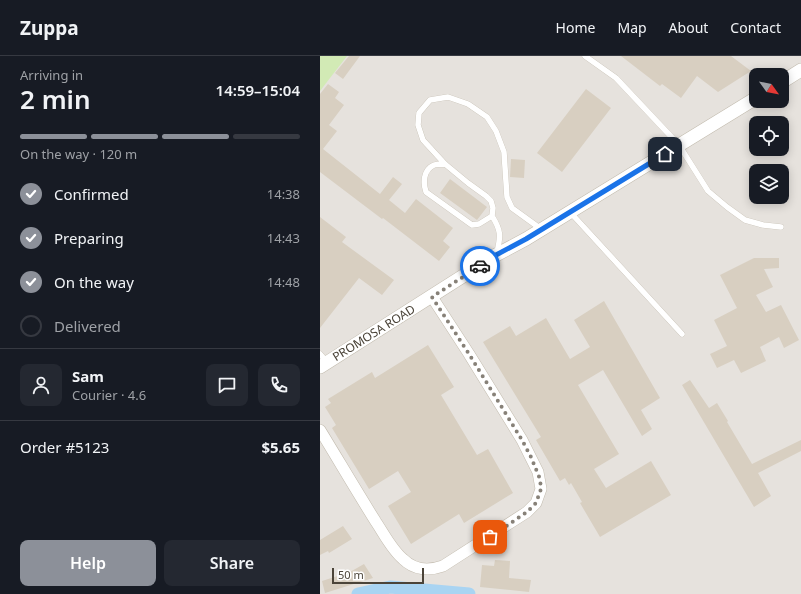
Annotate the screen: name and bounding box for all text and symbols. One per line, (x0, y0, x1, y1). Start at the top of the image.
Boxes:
text: Zuppa (20, 15, 79, 41)
text: Home (556, 18, 595, 37)
text: Map (617, 18, 647, 37)
text: About (669, 18, 708, 37)
text: Contact (730, 18, 781, 37)
text: Arriving in (20, 66, 83, 84)
north arrow (749, 68, 789, 108)
map controls (749, 68, 789, 204)
text: 14:59–15:04 (216, 80, 300, 100)
text: 2 min (20, 81, 91, 117)
button: locate (749, 116, 789, 156)
pin (648, 137, 682, 171)
icon: home (654, 143, 676, 165)
text: On the way · 120 m (20, 145, 137, 163)
button: layers (749, 164, 789, 204)
icon: check (20, 183, 42, 205)
text: Confirmed (54, 184, 129, 204)
text: 14:38 (267, 185, 300, 203)
icon: check (20, 227, 42, 249)
text: Preparing (54, 228, 124, 248)
text: 14:43 (267, 229, 300, 247)
courier (460, 246, 500, 286)
icon: car (469, 255, 491, 277)
icon: check (20, 271, 42, 293)
text: On the way (54, 272, 134, 292)
text: 14:48 (267, 273, 300, 291)
street label: PROMOSA ROAD (329, 300, 419, 365)
text: Delivered (54, 316, 121, 336)
button: person (20, 364, 62, 406)
button: chat (206, 364, 248, 406)
button: phone (258, 364, 300, 406)
text: Sam (72, 366, 104, 386)
text: Courier · 4.6 (72, 386, 146, 404)
text: Order #5123 (20, 437, 109, 457)
text: $5.65 (261, 437, 300, 457)
pin (473, 520, 507, 554)
icon: bag (479, 526, 501, 548)
button: Help (20, 540, 156, 586)
button: Share (164, 540, 300, 586)
scale bar (332, 566, 424, 585)
text: 50 m (338, 567, 364, 582)

